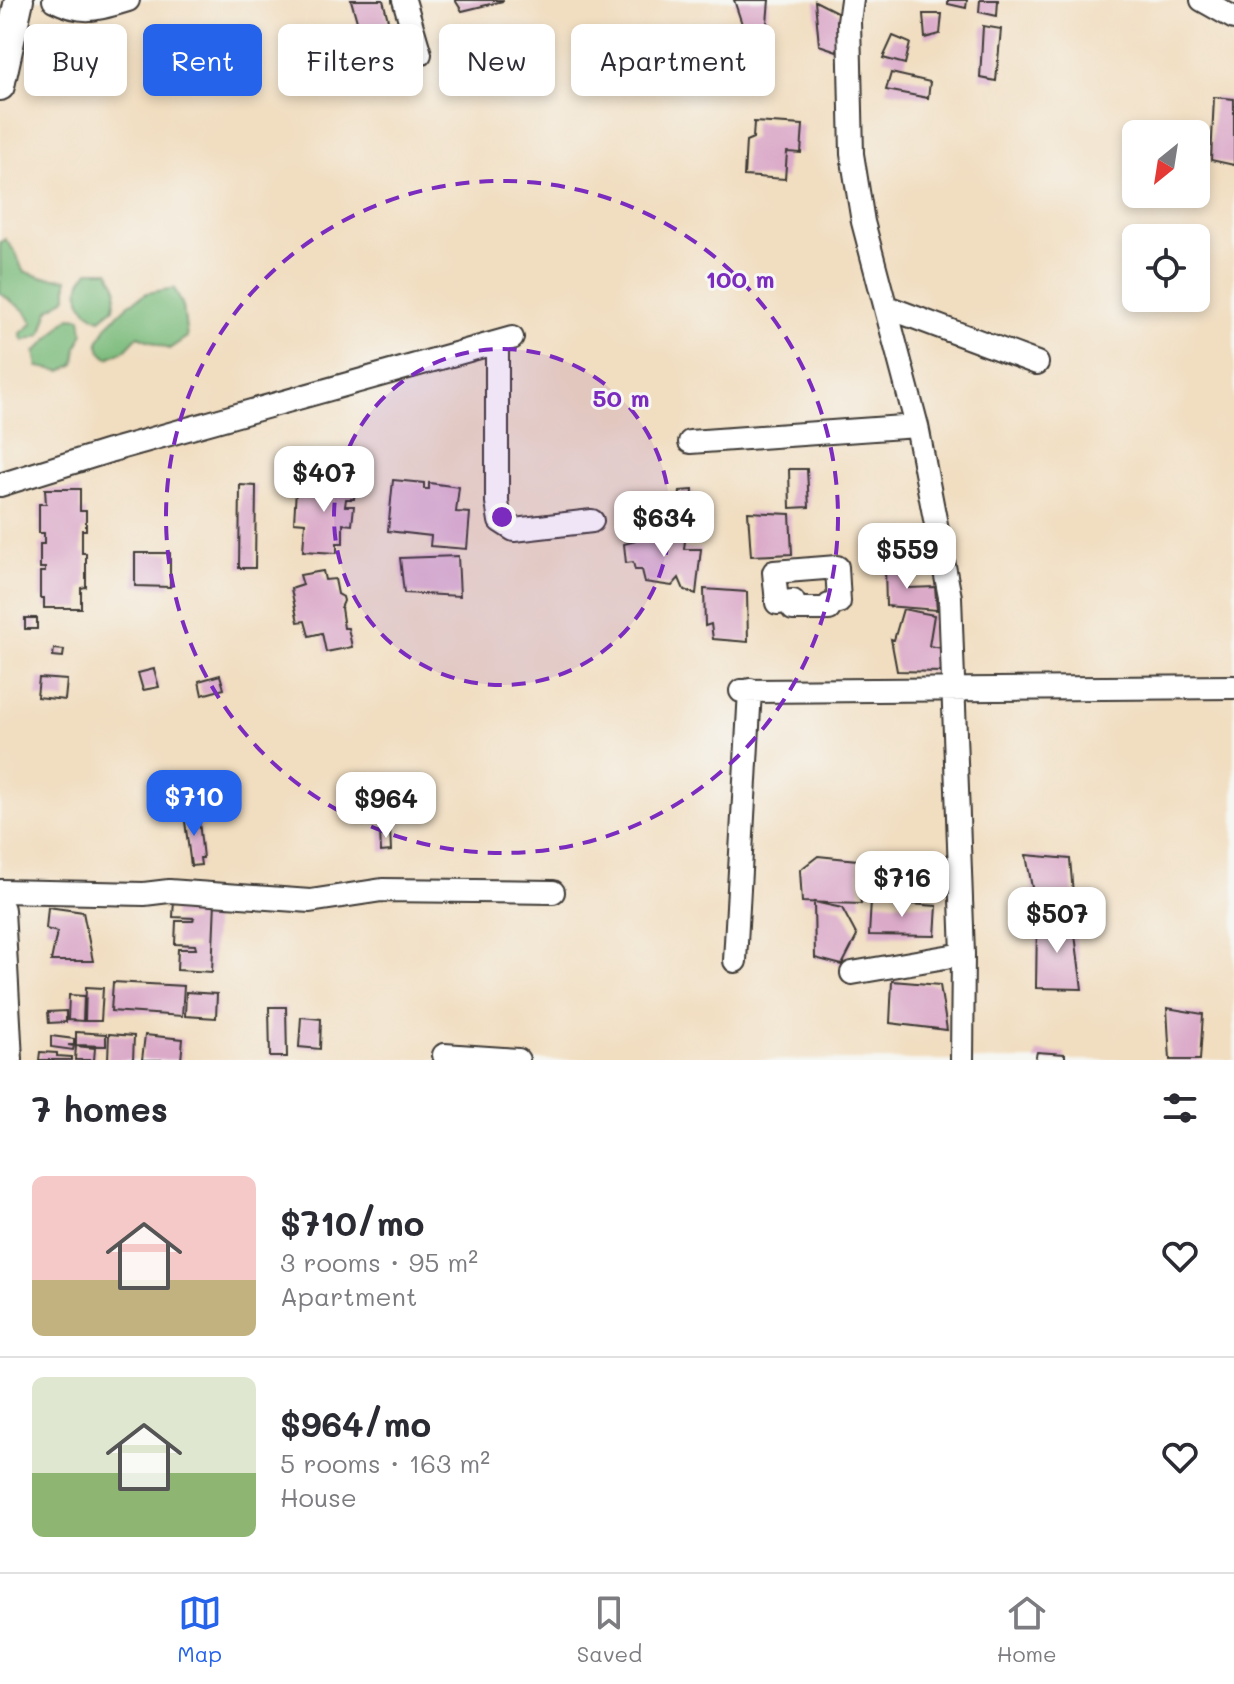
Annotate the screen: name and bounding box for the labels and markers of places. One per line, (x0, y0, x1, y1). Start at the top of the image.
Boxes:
pin: $407 (277, 446, 371, 514)
pin: $634 (617, 491, 711, 559)
centre of rings (488, 503, 516, 531)
pin: $559 (860, 523, 954, 591)
pin: $710 (147, 770, 241, 838)
pin: $964 (339, 772, 433, 840)
pin: $716 (855, 851, 949, 919)
pin: $507 (1010, 887, 1104, 955)

